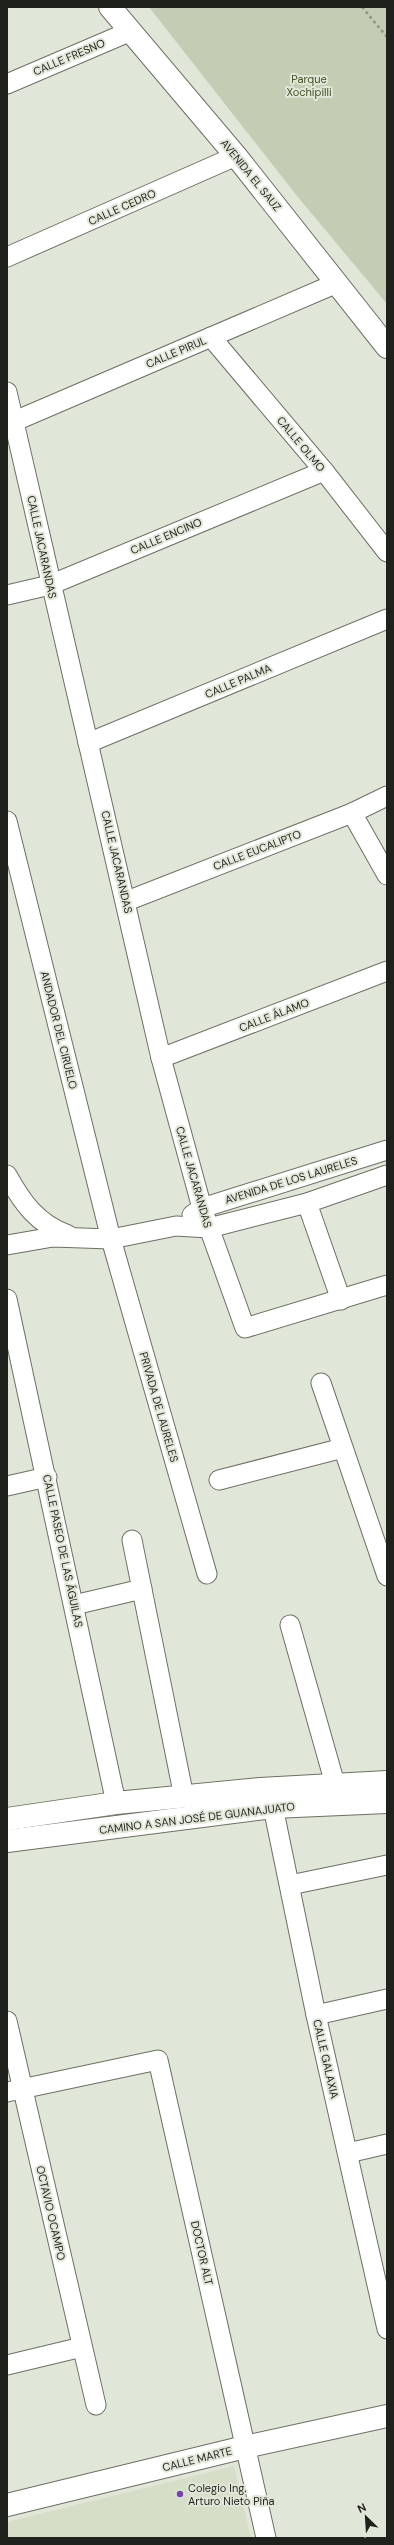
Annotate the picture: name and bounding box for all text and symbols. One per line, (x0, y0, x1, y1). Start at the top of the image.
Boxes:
street label: CALLE FRESNO (31, 36, 107, 78)
park label: Parque Xochipilli (286, 72, 332, 99)
street label: AVENIDA EL SAUZ (218, 136, 284, 214)
street label: CALLE CEDRO (86, 186, 158, 228)
street label: CALLE PIRUL (144, 333, 208, 371)
street label: CALLE OLMO (274, 414, 328, 474)
street label: CALLE JACARANDAS (24, 494, 60, 600)
street label: CALLE ENCINO (128, 515, 204, 557)
street label: CALLE PALMA (203, 661, 273, 701)
street label: CALLE JACARANDAS (98, 809, 136, 915)
street label: CALLE EUCALIPTO (211, 827, 303, 873)
street label: ANDADOR DEL CIRUELO (38, 969, 80, 1091)
street label: CALLE ÁLAMO (237, 995, 311, 1035)
street label: CALLE JACARANDAS (173, 1125, 215, 1229)
street label: AVENIDA DE LOS LAURELES (223, 1153, 359, 1207)
street label: PRIVADA DE LAURELES (137, 1350, 181, 1464)
street label: CALLE PASEO DE LAS ÁGUILAS (40, 1473, 86, 1629)
street label: CAMINO A SAN JOSÉ DE GUANAJUATO (98, 1799, 296, 1837)
street label: CALLE GALAXIA (310, 2018, 342, 2100)
street label: OCTAVIO OCAMPO (33, 2164, 69, 2262)
street label: DOCTOR ALT (188, 2219, 216, 2287)
street label: CALLE MARTE (161, 2444, 233, 2474)
place label: Colegio Ing. Arturo Nieto Piña (188, 2481, 275, 2508)
marker: Colegio Ing. Arturo Nieto Piña (175, 2489, 185, 2499)
north arrow (346, 2497, 386, 2537)
text: N (355, 2500, 368, 2516)

